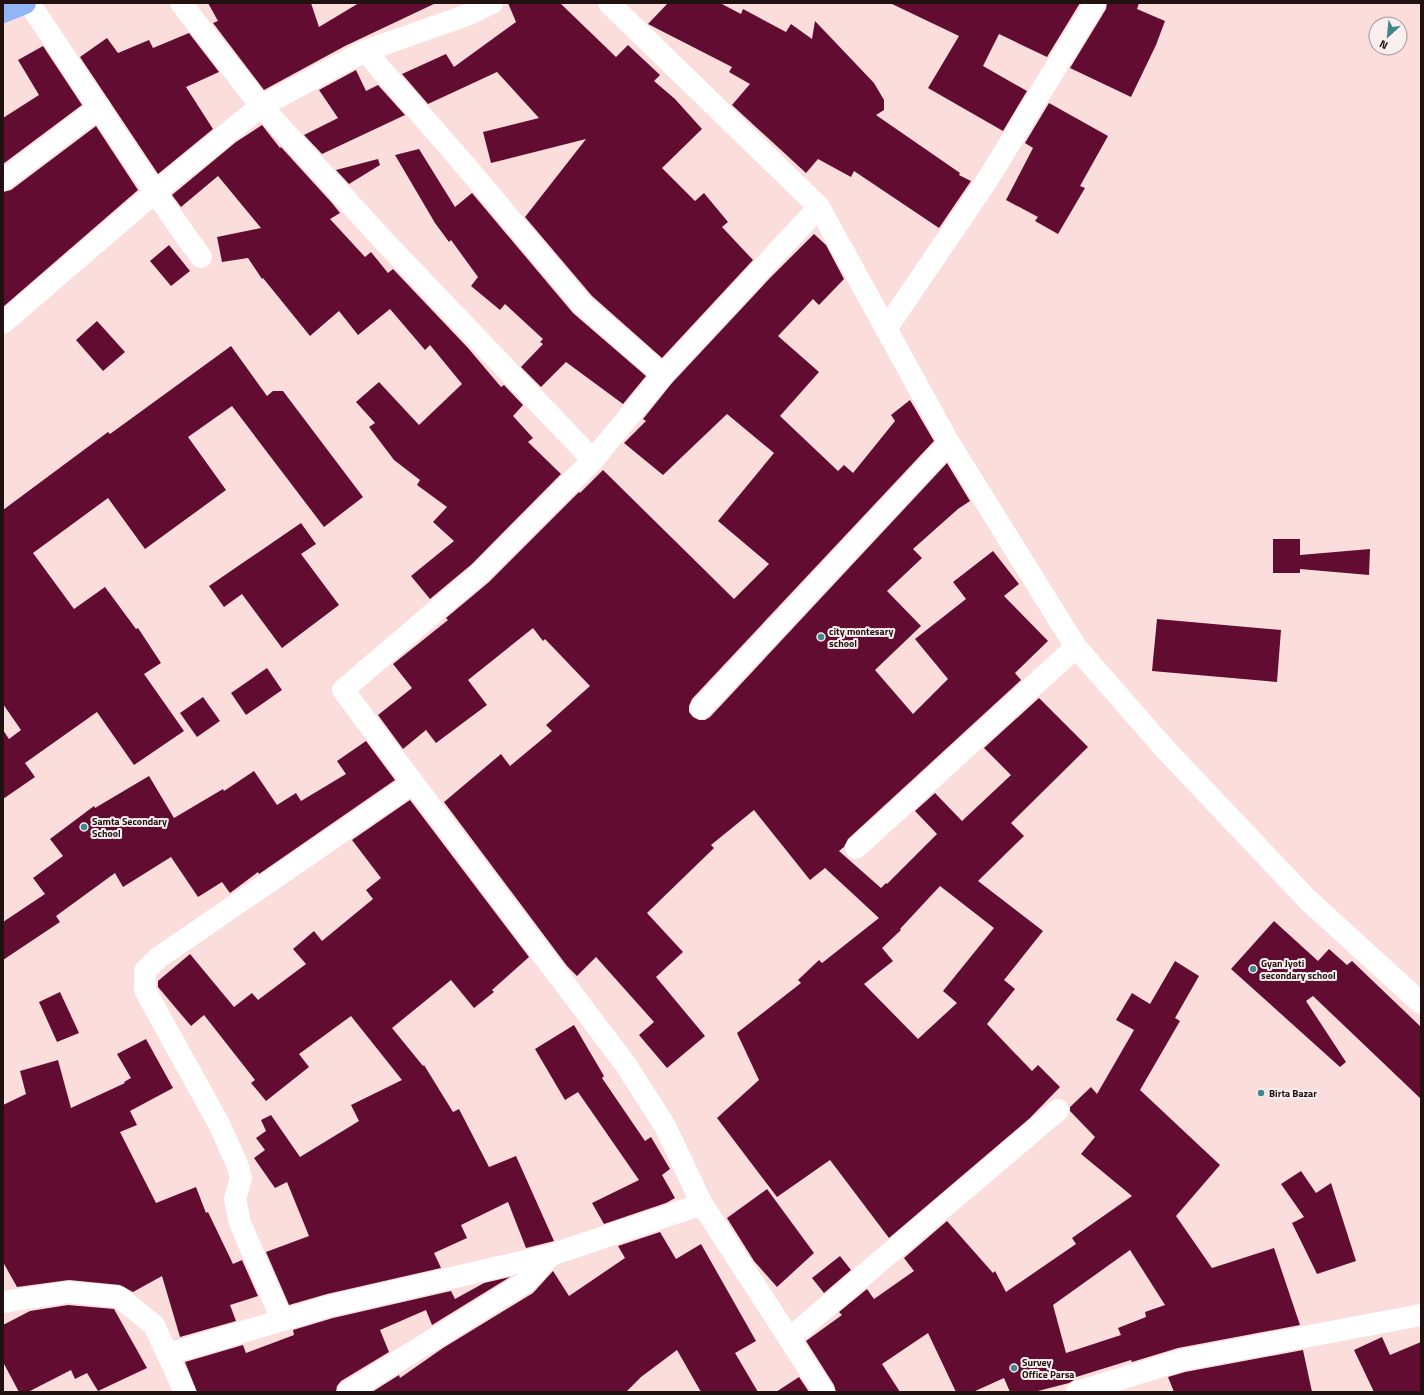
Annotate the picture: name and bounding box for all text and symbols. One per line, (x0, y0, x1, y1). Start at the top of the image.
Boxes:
north arrow (1368, 16, 1408, 56)
text: N (1376, 36, 1390, 54)
place label: city montesary school (829, 624, 893, 651)
marker: city montesary school (816, 632, 826, 642)
place label: Samta Secondary School (92, 814, 167, 841)
marker: Samta Secondary School (79, 822, 89, 832)
place label: Gyan Jyoti secondary school (1261, 956, 1336, 983)
marker: Gyan Jyoti secondary school (1248, 964, 1258, 974)
place label: Birta Bazar (1269, 1086, 1317, 1101)
marker: Birta Bazar (1256, 1088, 1266, 1098)
place label: Survey Office Parsa (1022, 1355, 1074, 1382)
marker: Survey Office Parsa (1009, 1363, 1019, 1373)

